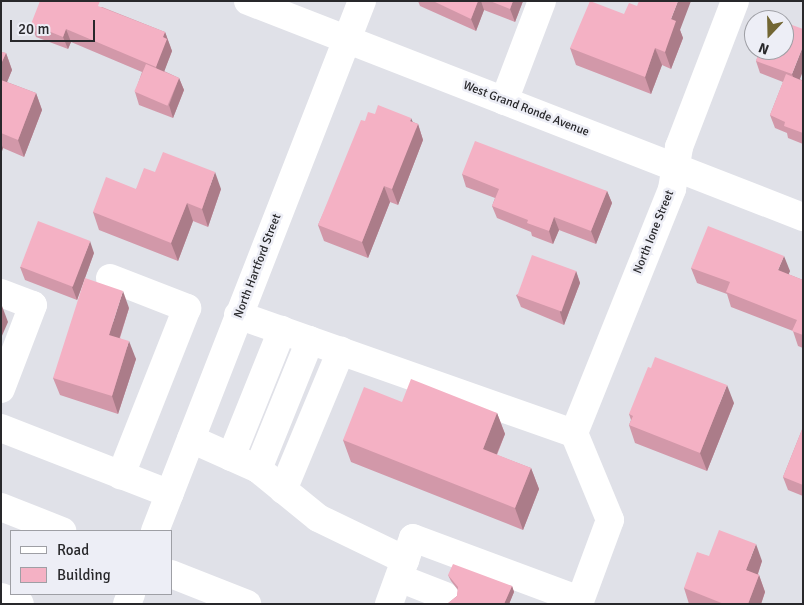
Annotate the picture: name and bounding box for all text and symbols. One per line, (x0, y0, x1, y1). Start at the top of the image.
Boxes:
scale bar (12, 10, 98, 42)
north arrow (744, 10, 794, 60)
text: 20 m (18, 20, 49, 38)
text: N (756, 39, 771, 58)
street label: West Grand Ronde Avenue (461, 78, 591, 140)
street label: North Ione Street (631, 188, 677, 276)
street label: North Hartford Street (231, 212, 285, 320)
legend (10, 530, 172, 595)
text: Road (57, 541, 89, 559)
text: Building (57, 566, 111, 584)

